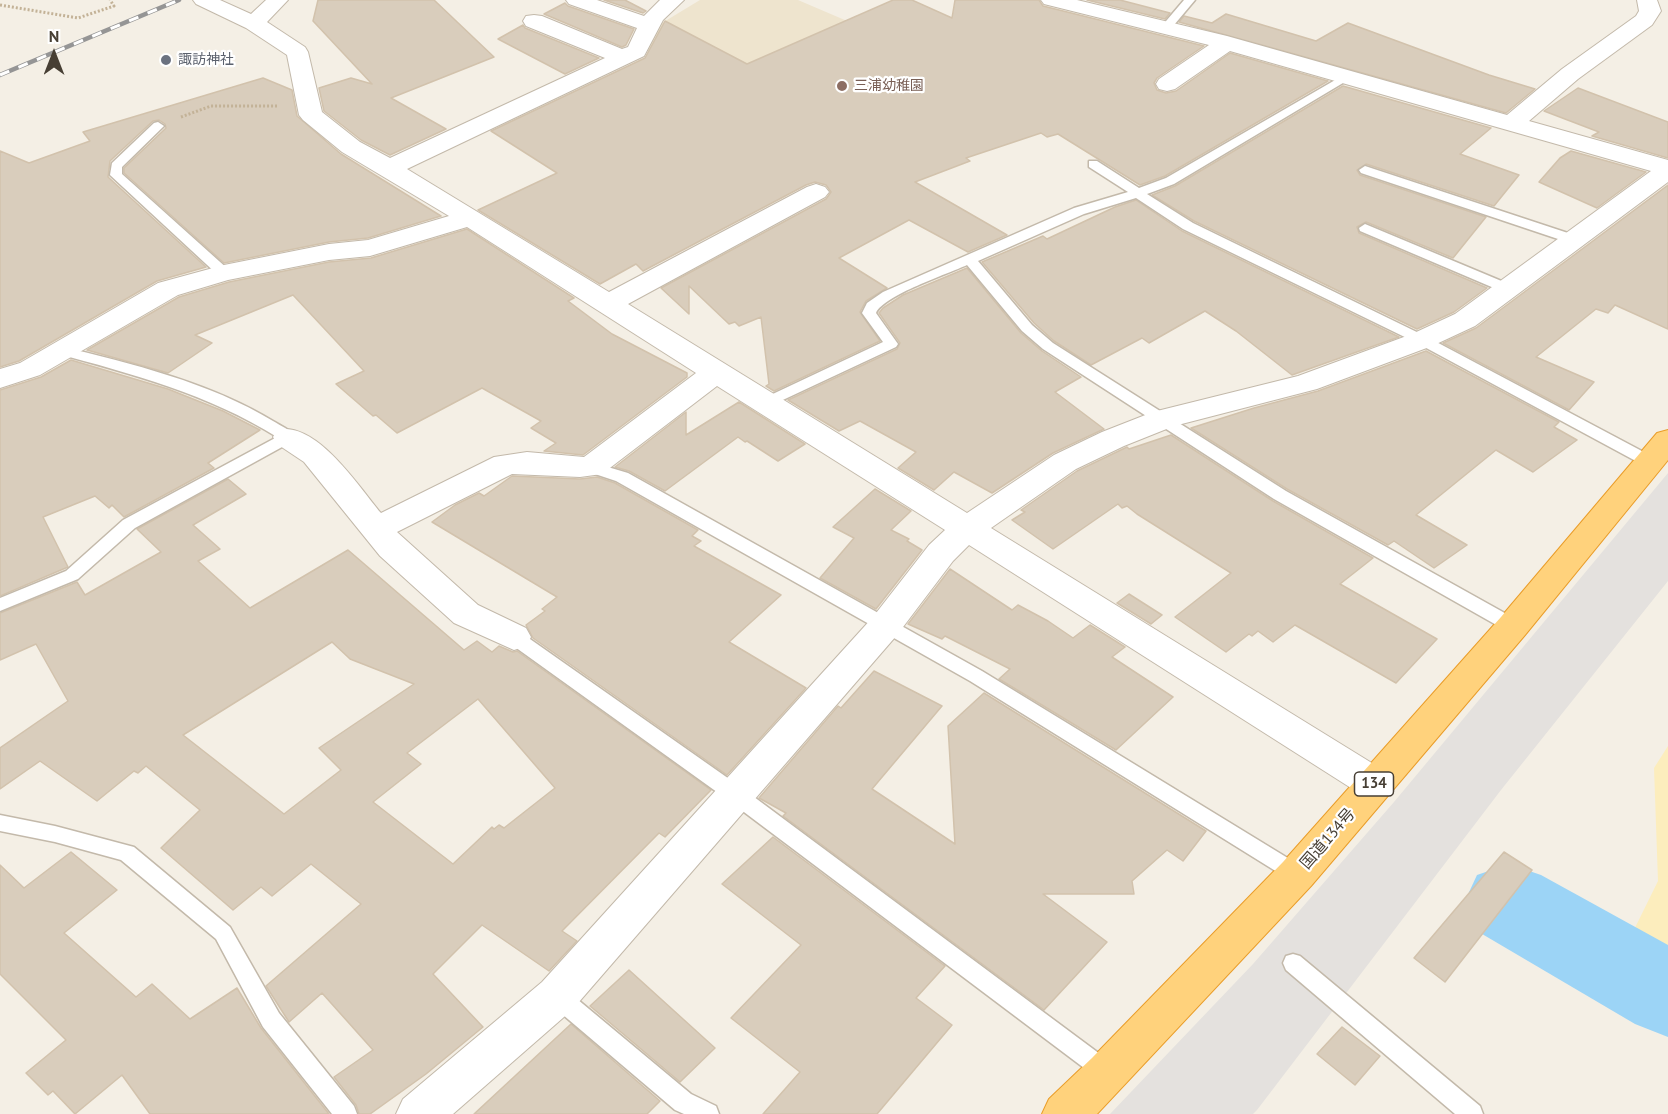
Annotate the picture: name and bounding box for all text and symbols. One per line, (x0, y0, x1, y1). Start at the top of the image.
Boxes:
north arrow (24, 24, 84, 84)
text: N (49, 26, 59, 46)
place label: 諏訪神社 (178, 52, 234, 68)
marker: 諏訪神社 (159, 53, 173, 67)
place label: 三浦幼稚園 (854, 78, 924, 94)
marker: 三浦幼稚園 (835, 79, 849, 93)
road number: 134 (1354, 772, 1394, 796)
street label: 国道134号 (1296, 805, 1360, 873)

